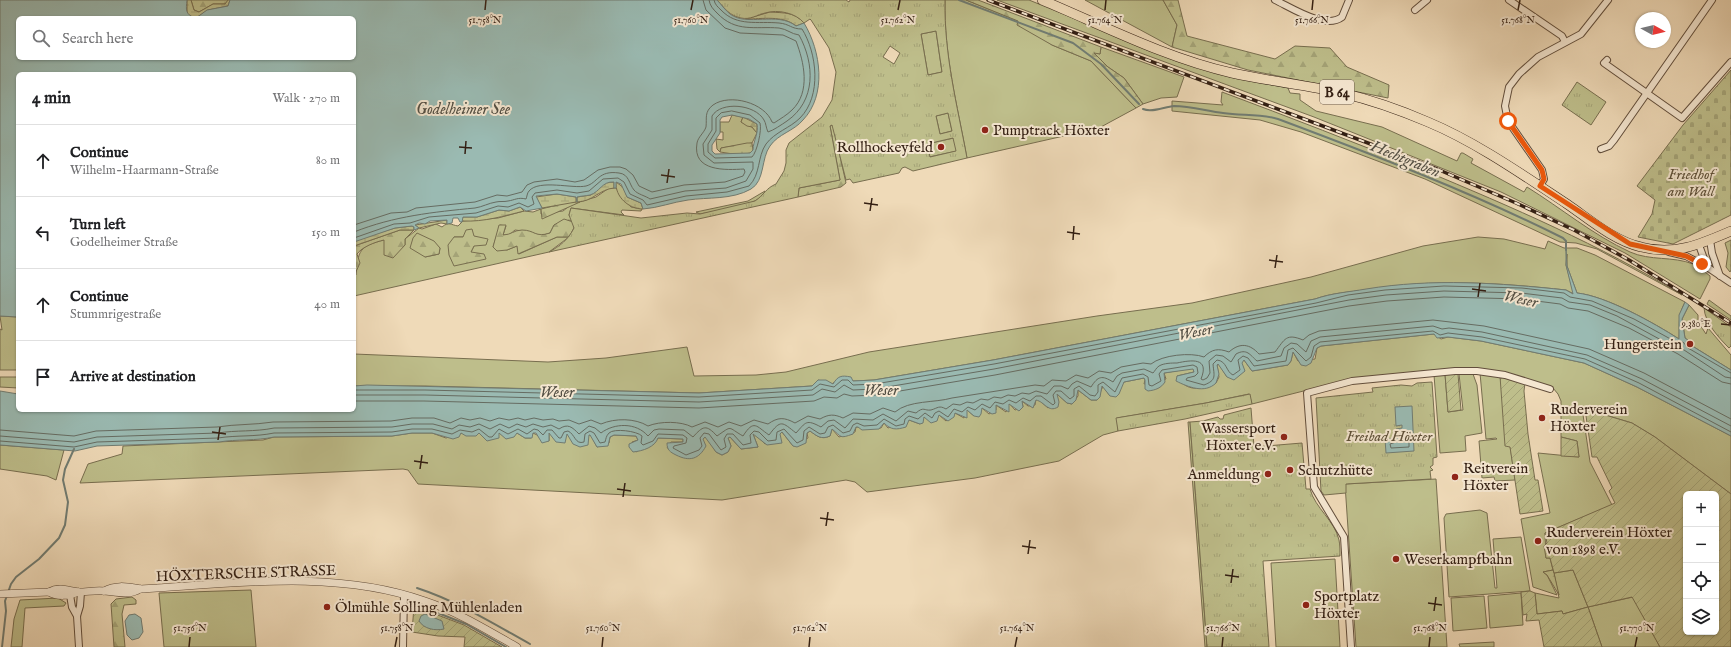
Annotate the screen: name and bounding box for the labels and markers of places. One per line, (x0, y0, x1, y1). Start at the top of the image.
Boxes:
place label: Pumptrack Höxter (993, 121, 1110, 140)
marker: Pumptrack Höxter (980, 125, 990, 135)
place label: Rollhockeyfeld (836, 138, 934, 157)
marker: Rollhockeyfeld (936, 142, 946, 152)
place label: Hungerstein (1604, 335, 1682, 354)
marker: Hungerstein (1685, 339, 1695, 349)
place label: Ruderverein Höxter (1550, 400, 1627, 436)
marker: Ruderverein Höxter (1537, 413, 1547, 423)
place label: Wassersport Höxter e.V. (1201, 419, 1276, 455)
marker: Wassersport Höxter e.V. (1279, 432, 1289, 442)
place label: Reitverein Höxter (1463, 459, 1528, 495)
place label: Schutzhütte (1298, 461, 1373, 480)
place label: Anmeldung (1186, 465, 1261, 484)
marker: Schutzhütte (1285, 465, 1295, 475)
marker: Anmeldung (1263, 469, 1273, 479)
marker: Reitverein Höxter (1450, 472, 1460, 482)
place label: Ruderverein Höxter von 1898 e.V. (1546, 523, 1673, 559)
marker: Ruderverein Höxter von 1898 e.V. (1533, 536, 1543, 546)
place label: Weserkampfbahn (1404, 550, 1512, 569)
marker: Weserkampfbahn (1391, 554, 1401, 564)
place label: Sportplatz Höxter (1314, 587, 1379, 623)
place label: Ölmühle Solling Mühlenladen (335, 598, 522, 617)
marker: Sportplatz Höxter (1301, 600, 1311, 610)
marker: Ölmühle Solling Mühlenladen (322, 602, 332, 612)

